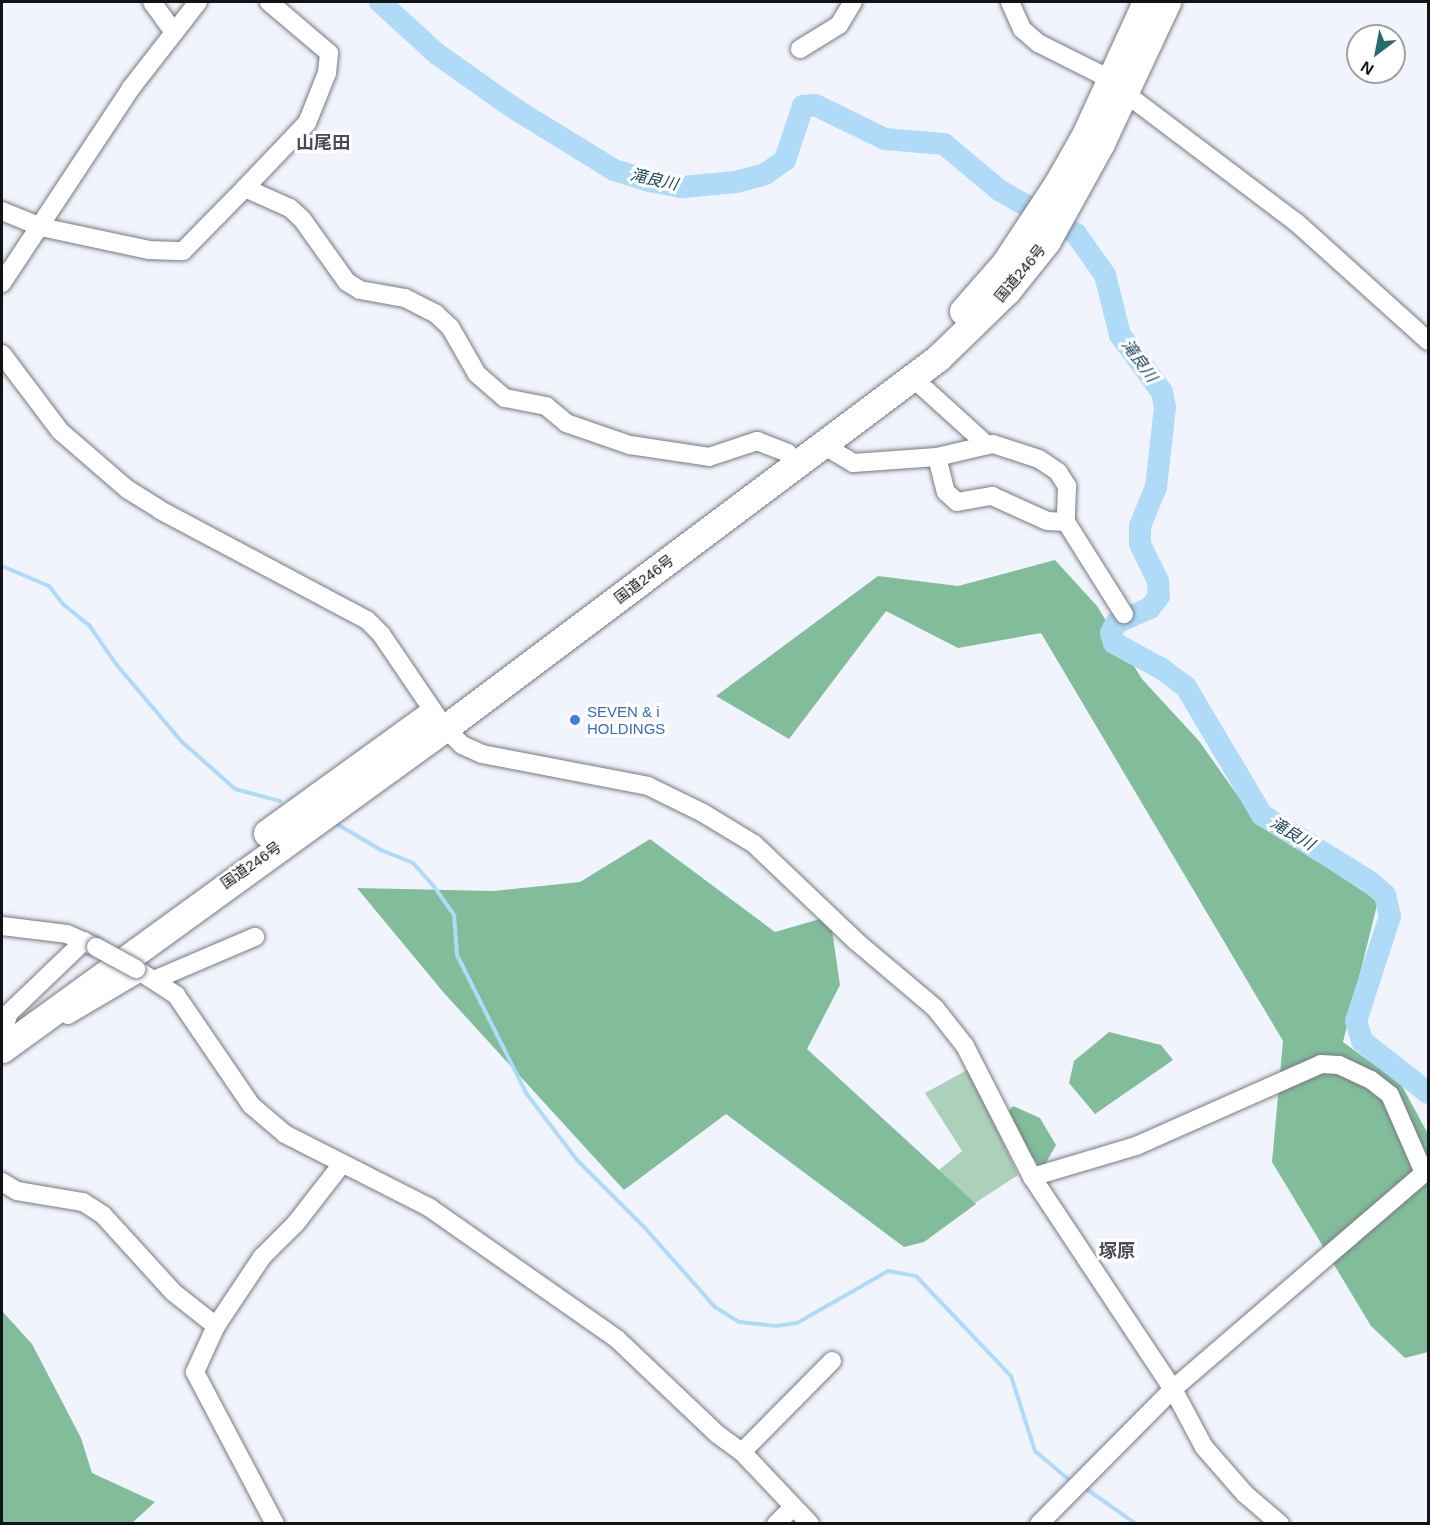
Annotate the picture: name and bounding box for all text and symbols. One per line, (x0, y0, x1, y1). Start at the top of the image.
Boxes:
north arrow (1346, 24, 1406, 84)
text: N (1358, 58, 1377, 78)
district label: 山尾田 (296, 132, 350, 154)
water label: 滝良川 (628, 165, 680, 195)
street label: 国道246号 (991, 240, 1049, 306)
water label: 滝良川 (1117, 336, 1161, 386)
street label: 国道246号 (611, 551, 677, 607)
place label: SEVEN & i HOLDINGS (587, 702, 665, 737)
marker: SEVEN & i HOLDINGS (568, 713, 582, 727)
water label: 滝良川 (1266, 813, 1318, 855)
street label: 国道246号 (217, 838, 285, 892)
district label: 塚原 (1099, 1240, 1135, 1262)

